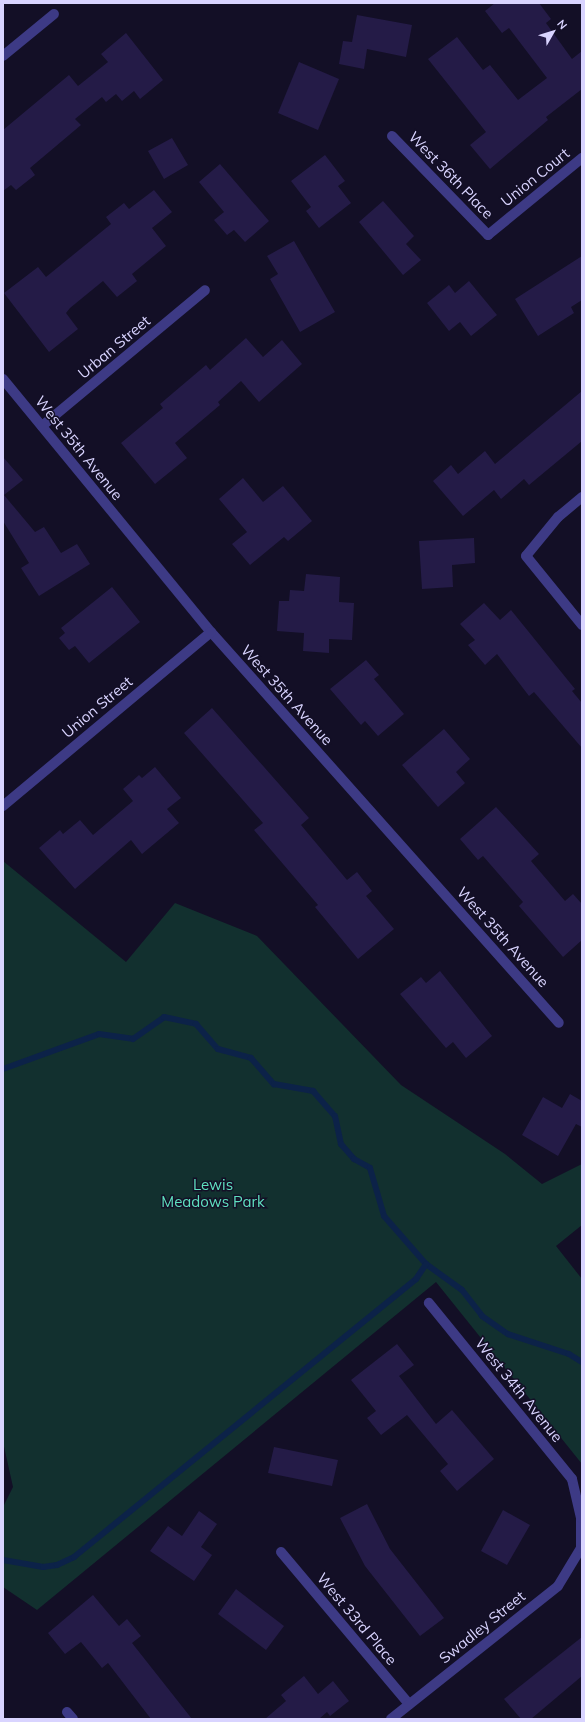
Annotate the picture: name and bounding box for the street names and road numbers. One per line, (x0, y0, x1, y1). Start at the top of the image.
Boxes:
street label: West 36th Place (405, 128, 497, 222)
street label: Union Court (497, 144, 573, 210)
street label: Urban Street (74, 312, 154, 382)
street label: West 35th Avenue (32, 392, 126, 504)
street label: West 35th Avenue (237, 641, 337, 749)
street label: Union Street (58, 672, 136, 742)
street label: West 35th Avenue (453, 883, 553, 991)
street label: West 34th Avenue (472, 1334, 566, 1446)
street label: West 33rd Place (313, 1569, 401, 1669)
street label: Swadley Street (435, 1587, 529, 1667)

